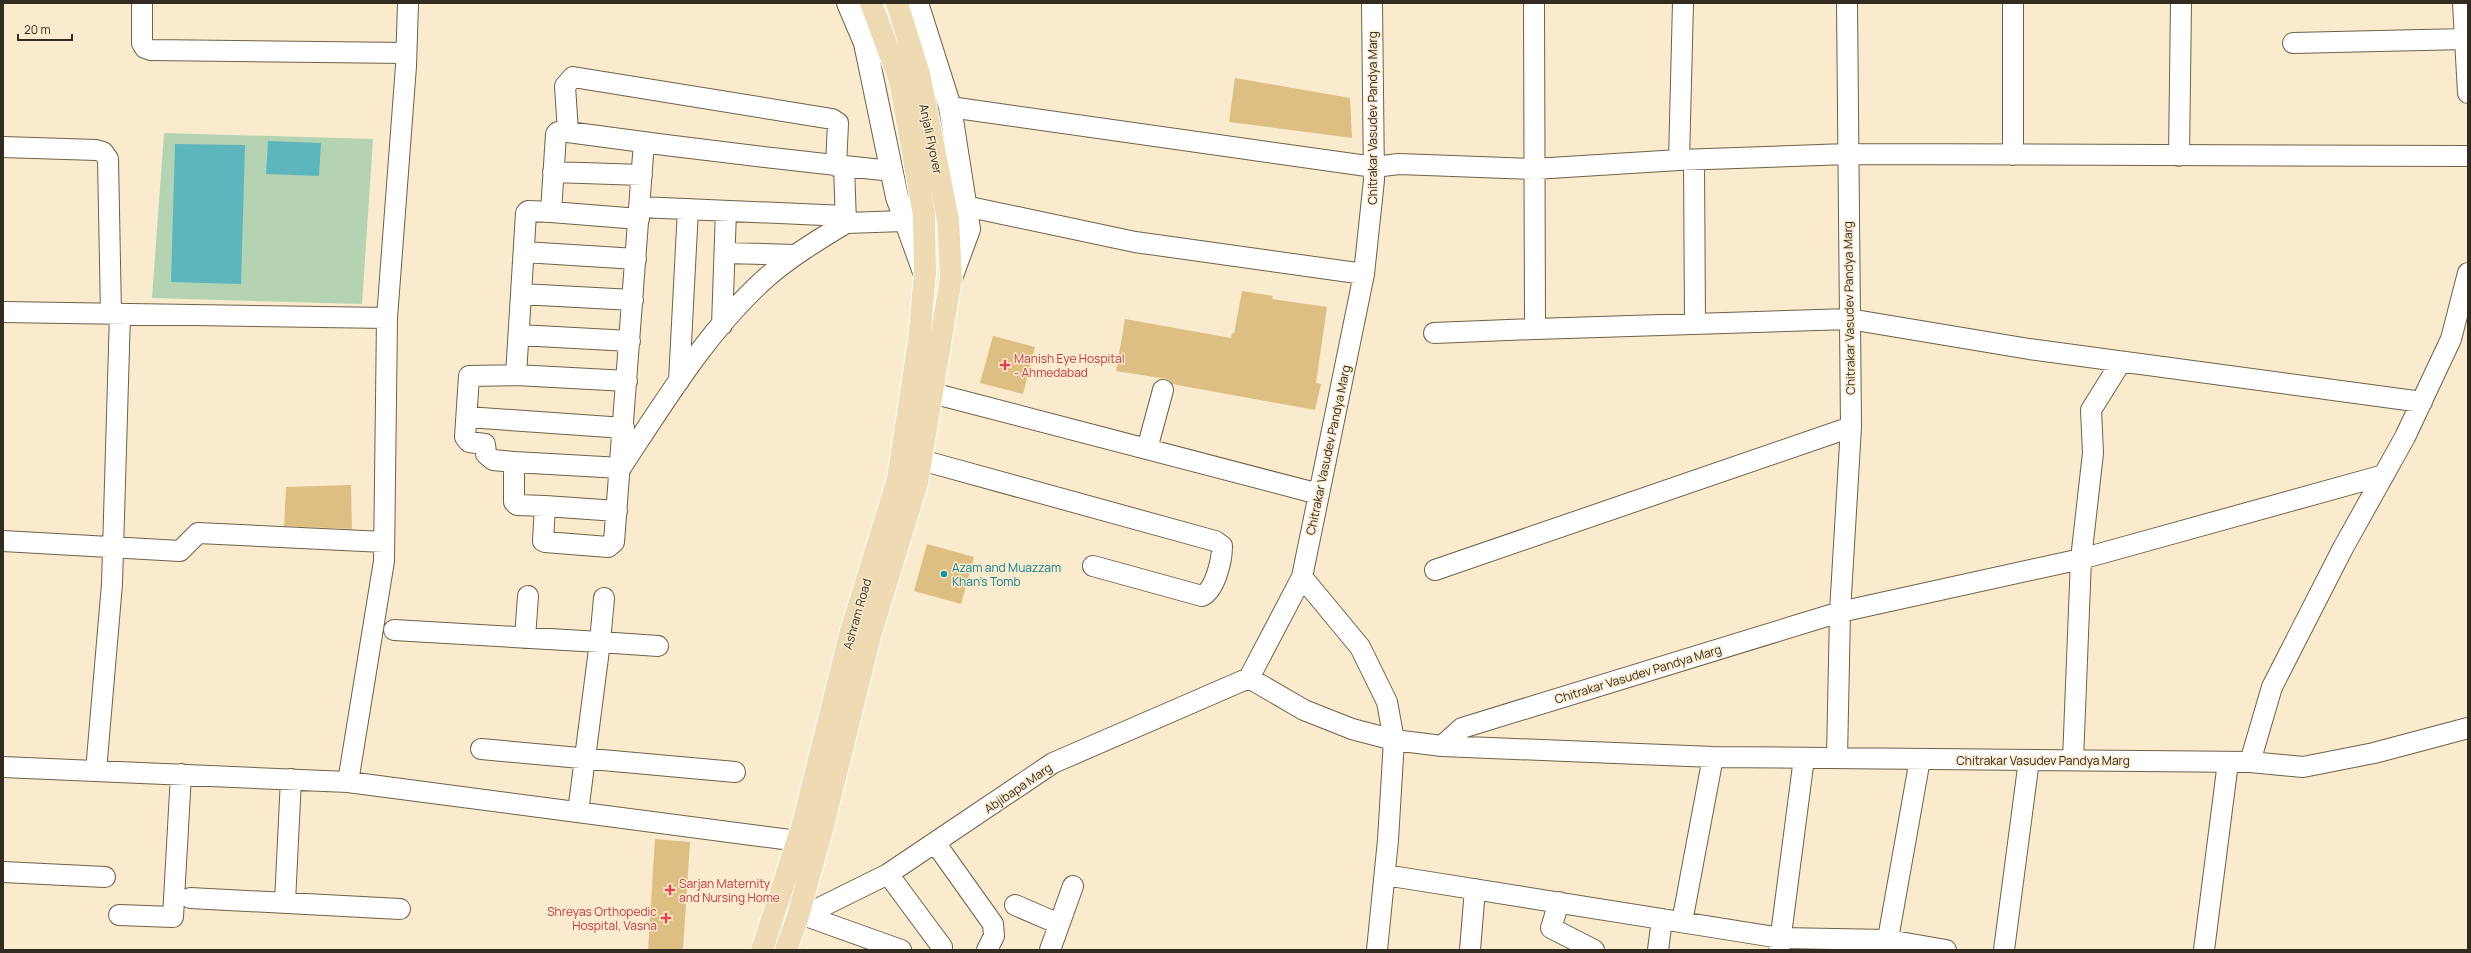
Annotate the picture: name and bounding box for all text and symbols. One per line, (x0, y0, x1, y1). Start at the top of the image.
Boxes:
scale bar (18, 16, 72, 42)
text: 20 m (24, 21, 51, 38)
street label: Chitrakar Vasudev Pandya Marg (1364, 31, 1381, 205)
street label: Anjali Flyover (915, 102, 947, 176)
street label: Chitrakar Vasudev Pandya Marg (1839, 221, 1859, 395)
place label: Manish Eye Hospital - Ahmedabad (1014, 350, 1125, 381)
marker: Manish Eye Hospital - Ahmedabad (999, 359, 1011, 371)
street label: Chitrakar Vasudev Pandya Marg (1302, 363, 1354, 537)
place label: Azam and Muazzam Khan's Tomb (952, 559, 1061, 590)
marker: Azam and Muazzam Khan's Tomb (939, 569, 949, 579)
street label: Ashram Road (839, 577, 875, 651)
street label: Chitrakar Vasudev Pandya Marg (1553, 641, 1723, 707)
street label: Chitrakar Vasudev Pandya Marg (1956, 752, 2130, 769)
street label: Abjibapa Marg (981, 759, 1055, 817)
place label: Sarjan Maternity and Nursing Home (679, 875, 780, 906)
marker: Sarjan Maternity and Nursing Home (664, 884, 676, 896)
place label: Shreyas Orthopedic Hospital, Vasna (547, 903, 657, 934)
marker: Shreyas Orthopedic Hospital, Vasna (660, 912, 672, 924)

